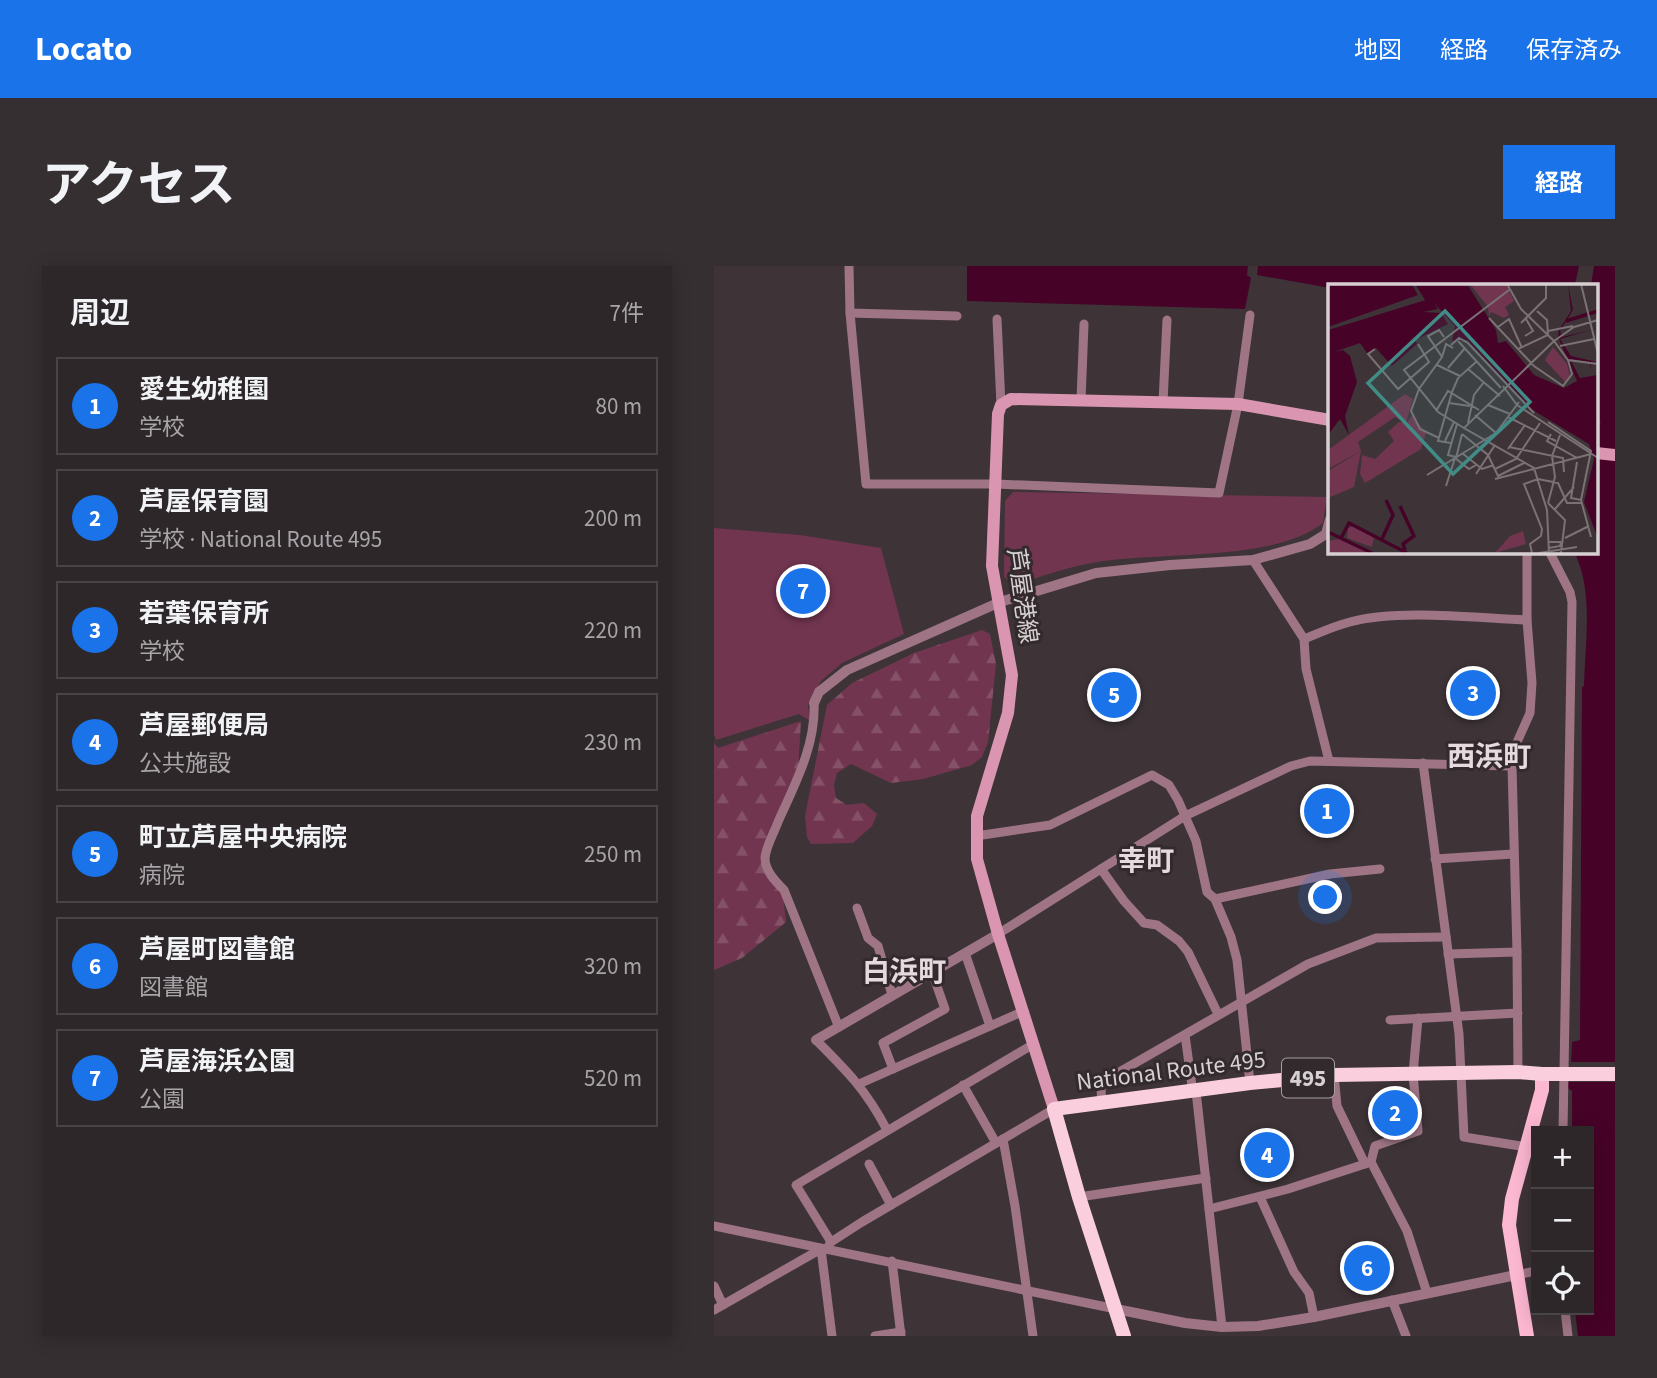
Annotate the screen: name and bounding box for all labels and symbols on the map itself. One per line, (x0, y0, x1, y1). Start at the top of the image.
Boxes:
inset map (1328, 284, 1598, 553)
street label: 芦屋港線 (998, 546, 1046, 646)
pin: 7 (780, 565, 826, 617)
pin: 3 (1450, 667, 1496, 719)
pin: 5 (1091, 669, 1137, 721)
district label: 西浜町 (1447, 737, 1531, 777)
pin: 1 (1304, 785, 1350, 837)
district label: 幸町 (1118, 841, 1174, 881)
your location (1308, 880, 1342, 914)
district label: 白浜町 (862, 952, 946, 992)
street label: National Route 495 (1074, 1042, 1268, 1100)
road number: 495 (1282, 1058, 1334, 1098)
pin: 2 (1372, 1087, 1418, 1139)
pin: 4 (1244, 1129, 1290, 1181)
pin: 6 (1344, 1242, 1390, 1294)

